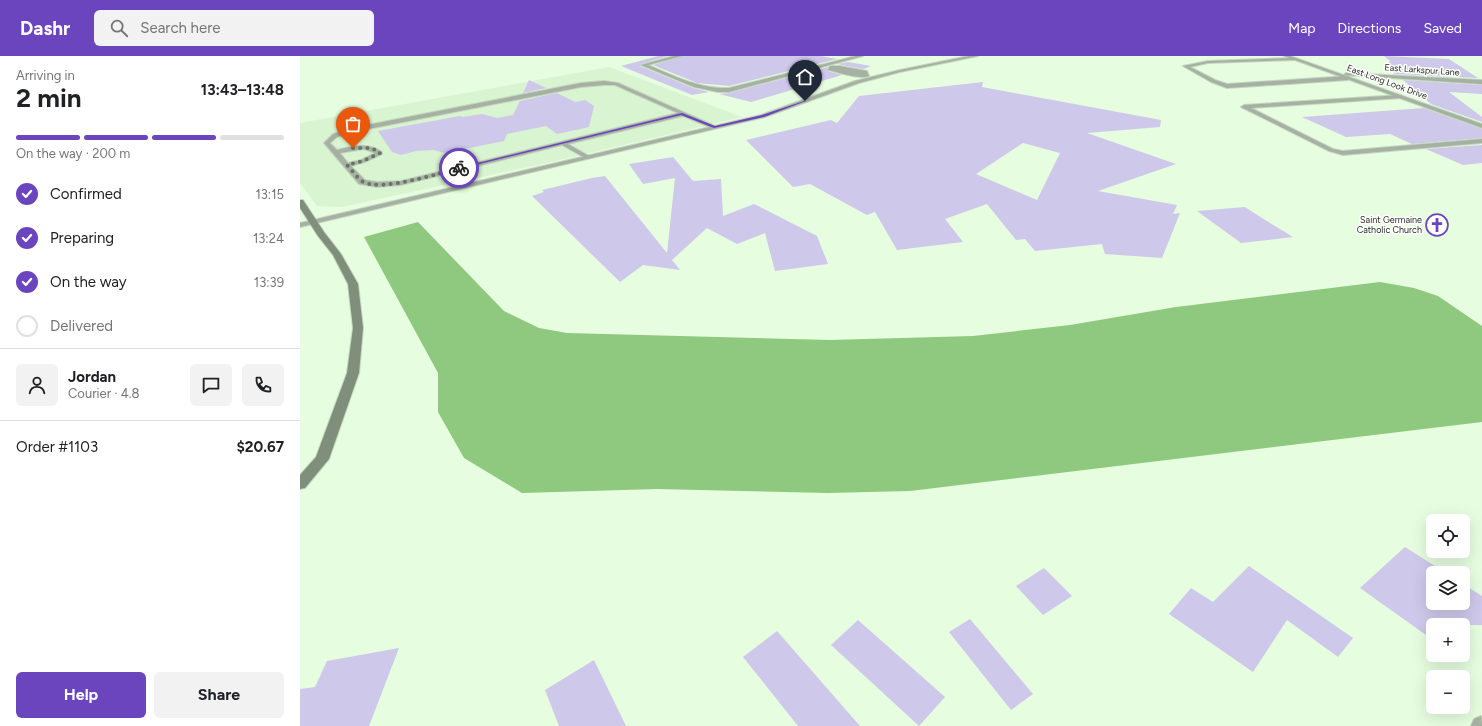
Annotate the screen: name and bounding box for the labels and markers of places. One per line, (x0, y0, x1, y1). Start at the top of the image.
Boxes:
pin (788, 60, 822, 101)
pin (336, 107, 370, 148)
church icon: Saint Germaine Catholic Church (1424, 212, 1450, 238)
place label: Saint Germaine Catholic Church (1357, 214, 1422, 235)

